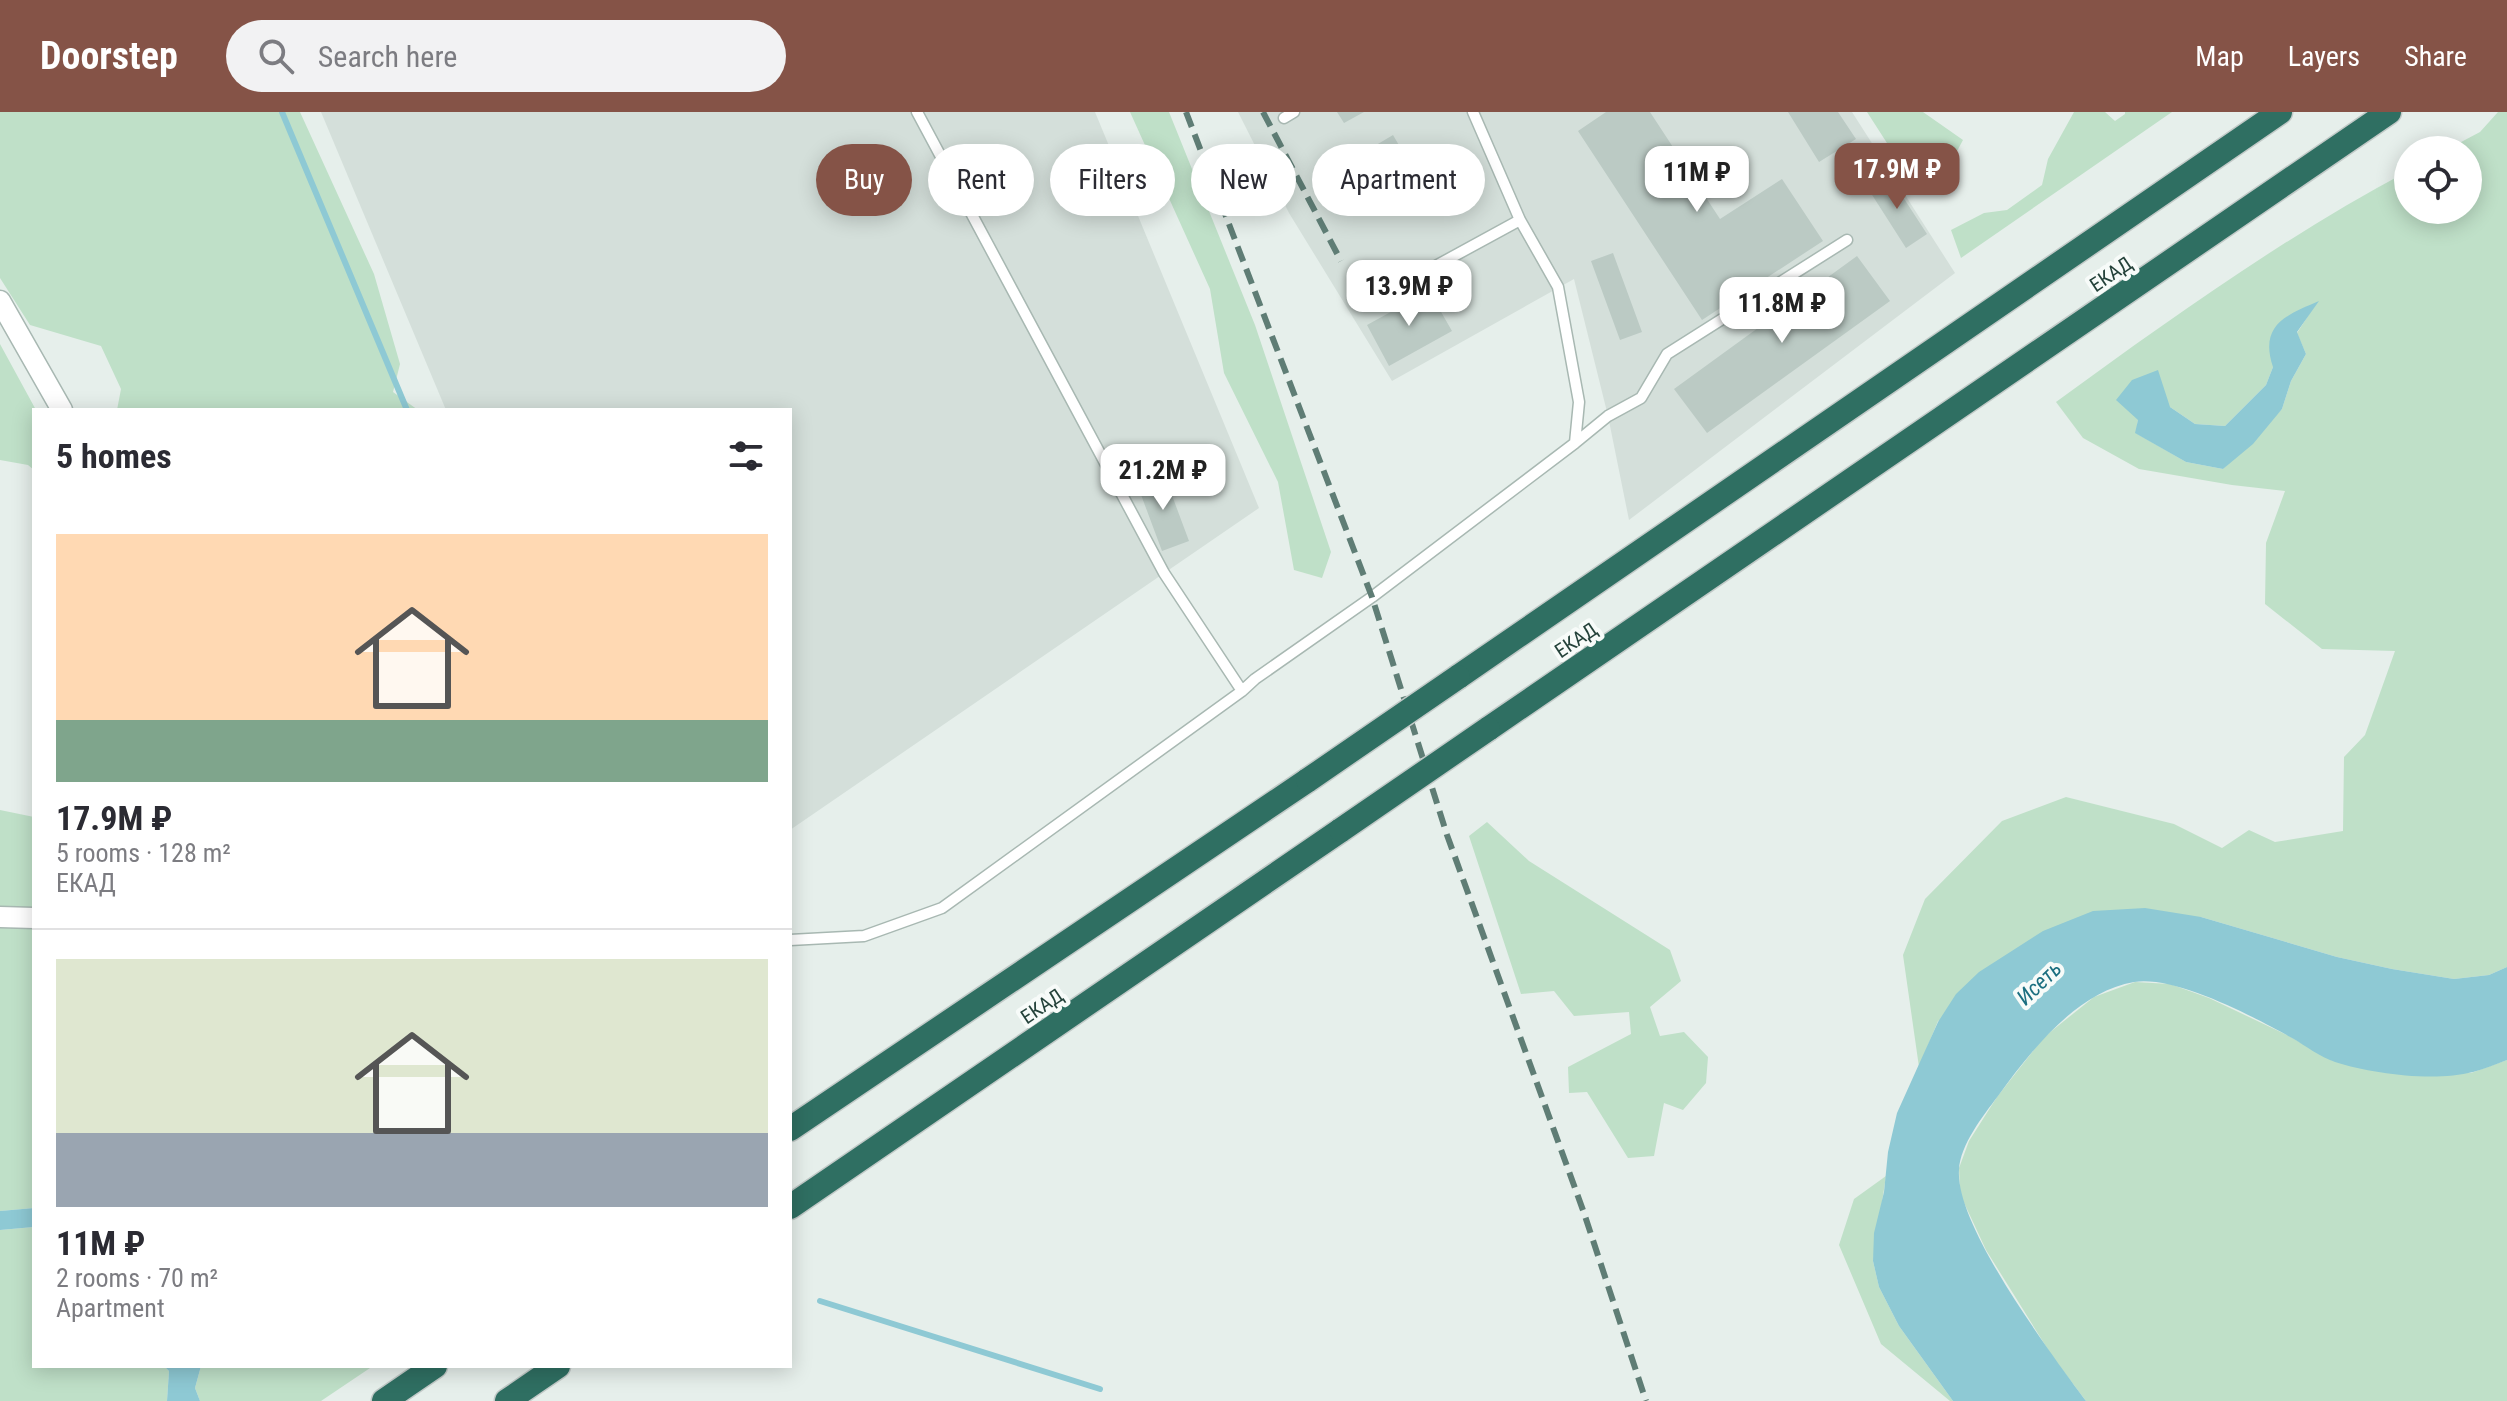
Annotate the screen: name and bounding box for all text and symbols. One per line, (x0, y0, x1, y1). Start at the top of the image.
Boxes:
search box (226, 20, 786, 92)
text: Doorstep (40, 34, 178, 78)
icon: search (254, 34, 298, 78)
text: Search here (318, 39, 457, 74)
text: Map (2195, 40, 2244, 73)
text: Layers (2288, 40, 2360, 73)
text: Share (2404, 40, 2467, 73)
map controls (2394, 136, 2482, 224)
button: locate (2394, 136, 2482, 224)
pin: 17.9M ₽ (1823, 143, 1971, 211)
chip: Buy (816, 144, 912, 216)
chip: Rent (928, 144, 1034, 216)
chip: Filters (1050, 144, 1175, 216)
chip: New (1191, 144, 1296, 216)
chip: Apartment (1312, 144, 1485, 216)
pin: 11M ₽ (1641, 146, 1753, 214)
text: 17.9M ₽ (1853, 154, 1941, 184)
text: 11M ₽ (1663, 157, 1731, 187)
street label: ЕКАД (2085, 251, 2137, 297)
pin: 13.9M ₽ (1335, 260, 1483, 328)
text: 13.9M ₽ (1365, 271, 1453, 301)
pin: 11.8M ₽ (1708, 277, 1856, 345)
text: 11.8M ₽ (1738, 288, 1826, 318)
icon: filters (724, 434, 768, 478)
text: 5 homes (56, 436, 172, 476)
pin: 21.2M ₽ (1089, 444, 1237, 512)
text: 21.2M ₽ (1119, 455, 1207, 485)
icon: home (340, 586, 484, 730)
street label: ЕКАД (1550, 617, 1602, 663)
text: 17.9M ₽ (56, 798, 172, 838)
text: 5 rooms · 128 m² (56, 838, 231, 868)
text: ЕКАД (56, 868, 116, 898)
water label: Исеть (2012, 956, 2066, 1010)
street label: ЕКАД (1016, 983, 1068, 1029)
icon: home (340, 1011, 484, 1155)
text: 11M ₽ (56, 1223, 145, 1263)
text: 2 rooms · 70 m² (56, 1263, 218, 1293)
text: Apartment (56, 1293, 165, 1323)

